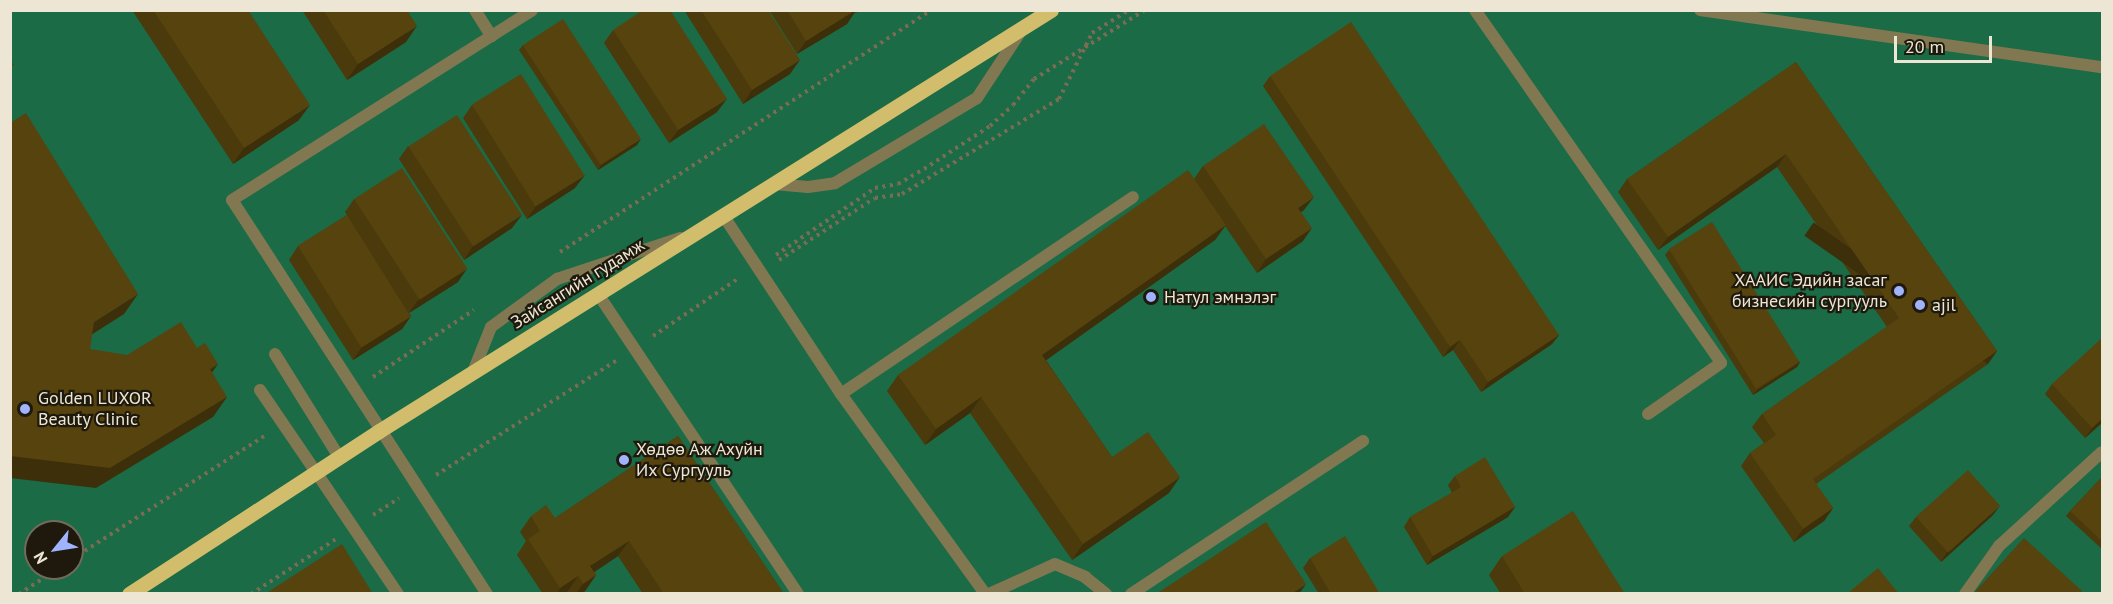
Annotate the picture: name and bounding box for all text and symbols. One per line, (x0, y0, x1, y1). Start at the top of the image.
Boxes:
scale bar (1897, 24, 1994, 62)
text: 20 m (1905, 35, 1944, 58)
street label: Зайсангийн гудамж (507, 234, 649, 334)
place label: ХААИС Эдийн засаг бизнесийн сургууль (1732, 270, 1887, 312)
marker: ХААИС Эдийн засаг бизнесийн сургууль (1892, 284, 1906, 298)
place label: Натул эмнэлэг (1164, 286, 1276, 308)
marker: Натул эмнэлэг (1142, 288, 1160, 306)
place label: ajil (1932, 294, 1956, 316)
marker: ajil (1913, 298, 1927, 312)
place label: Golden LUXOR Beauty Clinic (38, 388, 152, 430)
marker: Golden LUXOR Beauty Clinic (16, 400, 34, 418)
place label: Хөдөө Аж Ахуйн Их Сургууль (636, 439, 764, 482)
marker: Хөдөө Аж Ахуйн Их Сургууль (617, 453, 631, 467)
north arrow (24, 520, 84, 580)
text: N (29, 548, 51, 568)

